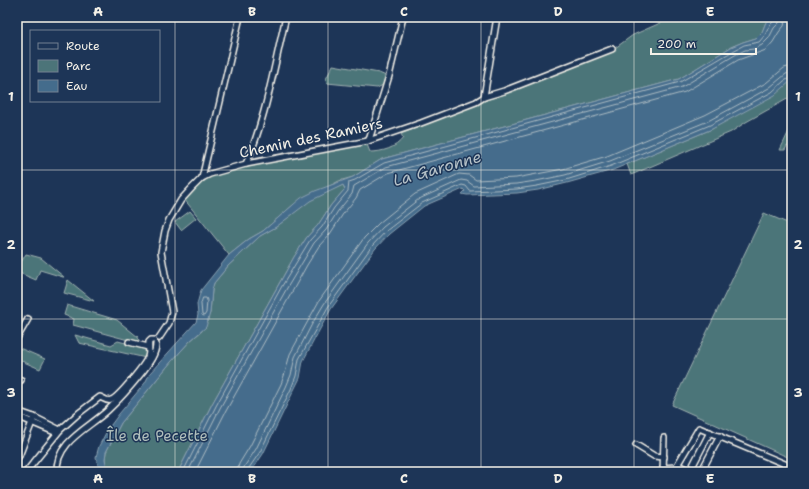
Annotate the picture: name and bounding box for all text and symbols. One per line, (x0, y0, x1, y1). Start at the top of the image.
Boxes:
text: A (93, 3, 103, 20)
text: B (248, 3, 256, 20)
text: C (400, 3, 408, 20)
text: D (553, 3, 563, 20)
text: E (706, 3, 715, 20)
legend (30, 30, 160, 102)
scale bar (651, 30, 756, 56)
text: 200 m (657, 36, 696, 52)
text: Route (66, 38, 100, 54)
text: Parc (66, 58, 91, 74)
text: Eau (66, 78, 88, 94)
text: 1 (8, 88, 14, 105)
text: 1 (795, 88, 801, 105)
street label: Chemin des Ramiers (237, 113, 385, 163)
water label: La Garonne (390, 146, 484, 191)
text: 2 (6, 236, 16, 253)
text: 2 (793, 236, 803, 253)
text: 3 (6, 384, 16, 401)
text: 3 (793, 384, 803, 401)
park label: Île de Pecette (106, 425, 208, 446)
text: A (93, 470, 103, 487)
text: B (248, 470, 256, 487)
text: C (400, 470, 408, 487)
text: D (553, 470, 563, 487)
text: E (706, 470, 715, 487)

